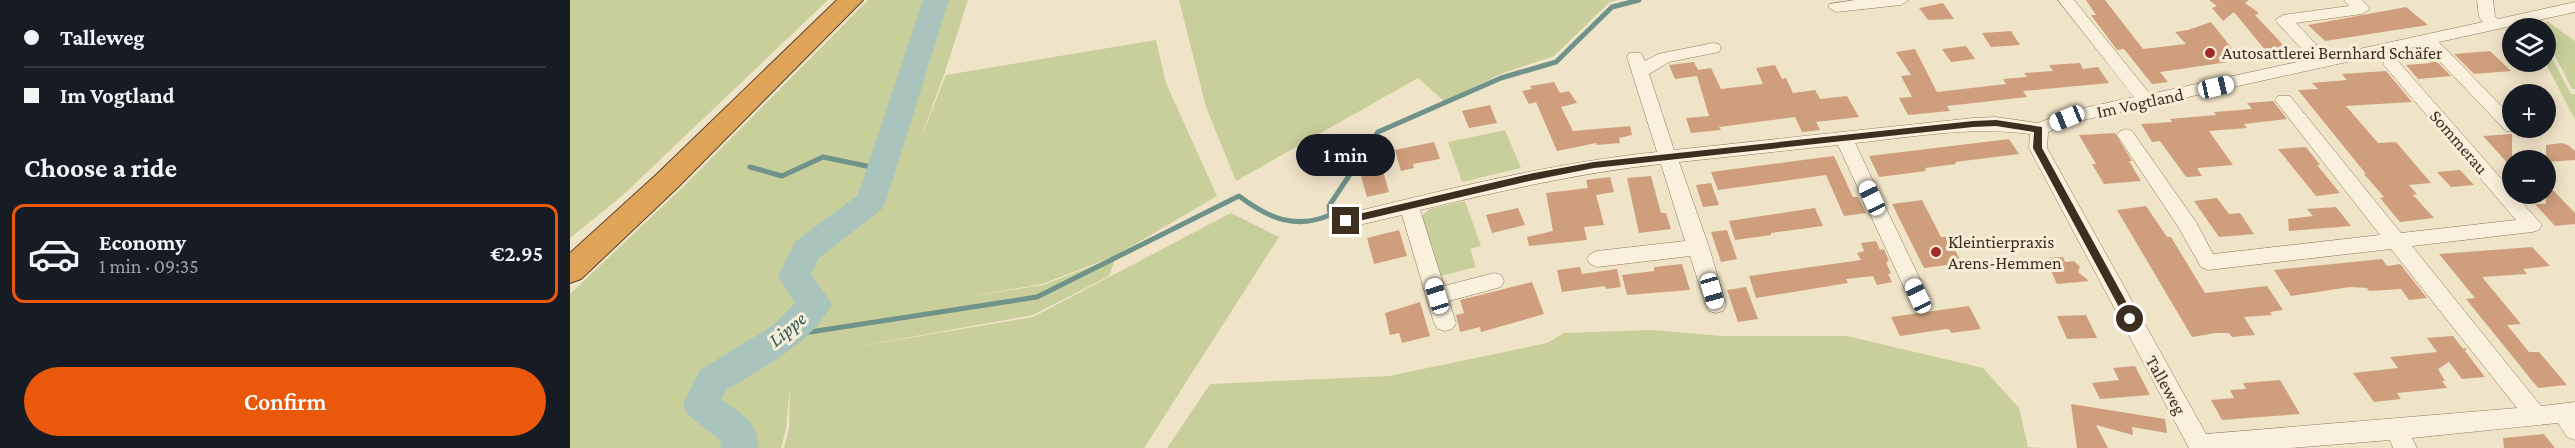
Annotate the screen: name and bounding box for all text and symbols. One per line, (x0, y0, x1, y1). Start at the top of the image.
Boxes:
map controls (2502, 18, 2556, 204)
button: layers (2502, 18, 2556, 72)
text: Talleweg (60, 25, 145, 50)
place label: Autosattlerei Bernhard Schäfer (2222, 43, 2443, 63)
marker: Autosattlerei Bernhard Schäfer (2203, 46, 2217, 60)
car (2196, 74, 2236, 100)
text: Im Vogtland (60, 83, 175, 108)
street label: Im Vogtland (2095, 84, 2186, 122)
button: + (2502, 84, 2556, 138)
car (2047, 103, 2087, 133)
street label: Sommerau (2426, 106, 2492, 178)
callout: 1 min (1296, 134, 1396, 176)
text: 1 min (1323, 144, 1368, 166)
button: − (2502, 150, 2556, 204)
text: Choose a ride (24, 153, 177, 183)
car (1856, 178, 1888, 218)
route end (1332, 207, 1359, 234)
icon: car (27, 227, 81, 281)
text: Economy (99, 230, 186, 255)
place label: Kleintierpraxis Arens-Hemmen (1948, 232, 2062, 273)
text: €2.95 (490, 241, 543, 266)
marker: Kleintierpraxis Arens-Hemmen (1929, 245, 1943, 259)
text: 1 min · 09:35 (99, 255, 199, 277)
car (1698, 271, 1726, 311)
car (1423, 276, 1451, 316)
car (1902, 276, 1934, 316)
route start (2116, 305, 2143, 332)
water label: Lippe (764, 307, 811, 352)
street label: Talleweg (2142, 352, 2191, 418)
button: Confirm (24, 367, 546, 436)

